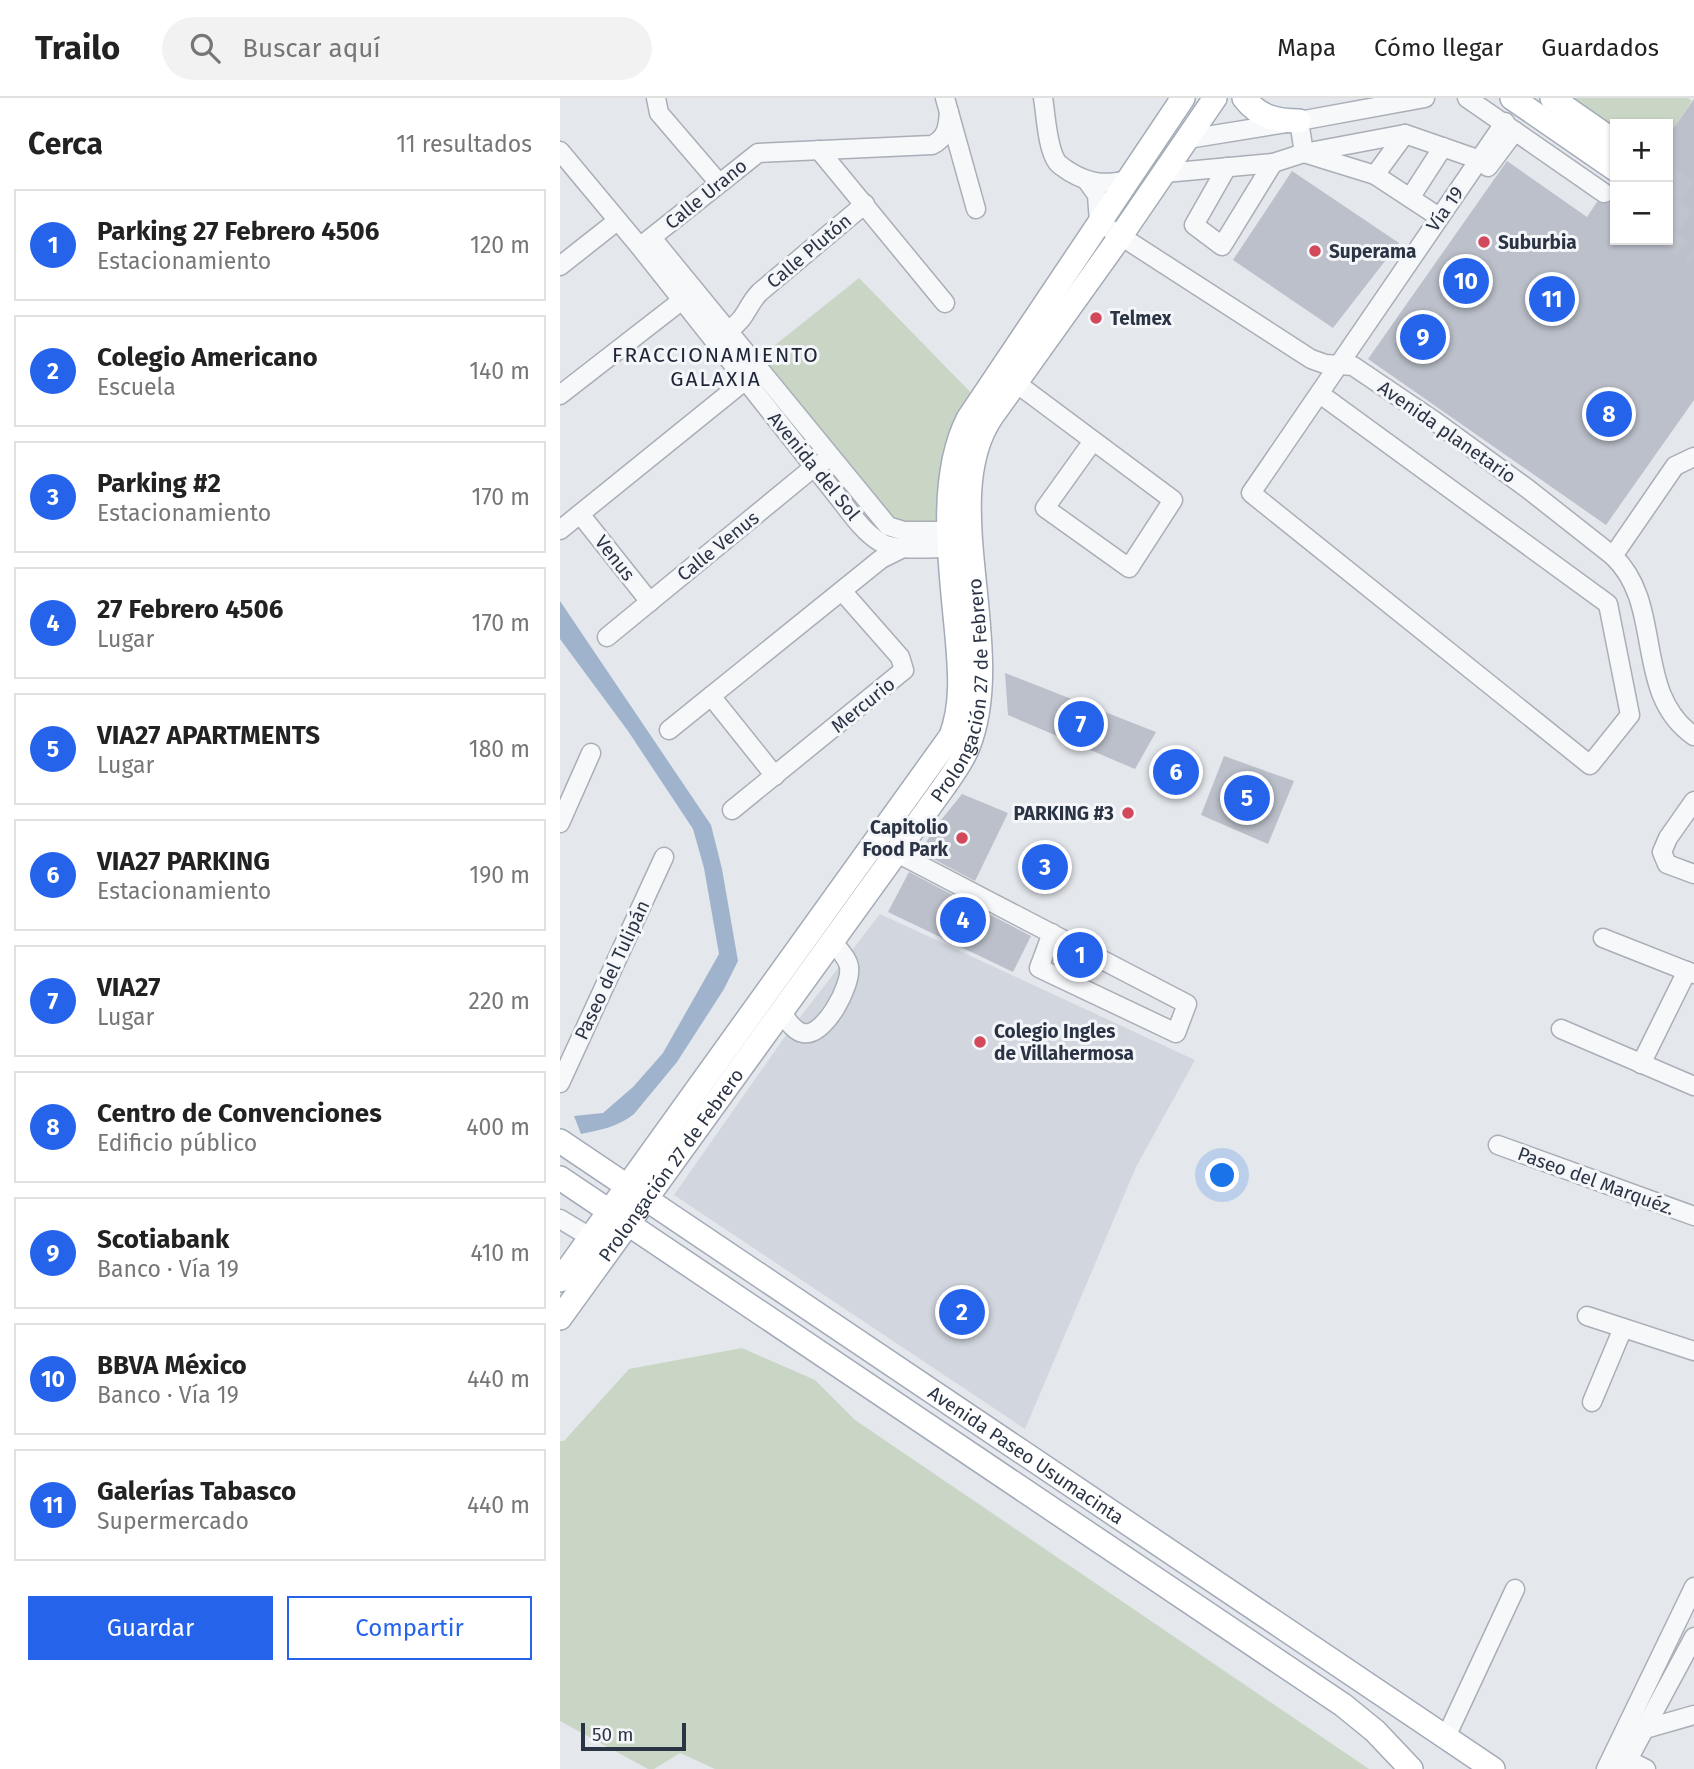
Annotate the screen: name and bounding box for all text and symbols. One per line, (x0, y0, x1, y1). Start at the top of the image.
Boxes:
search box (162, 17, 652, 80)
text: Trailo (35, 28, 120, 68)
icon: search (186, 29, 224, 67)
text: Buscar aquí (242, 33, 381, 64)
text: Mapa (1277, 34, 1336, 62)
text: Cómo llegar (1374, 34, 1503, 62)
text: Guardados (1541, 34, 1659, 62)
map controls (1610, 119, 1673, 245)
button: + (1610, 119, 1673, 182)
text: Cerca (28, 126, 103, 162)
text: 11 resultados (396, 130, 532, 158)
street label: Calle Urano (660, 154, 752, 234)
street label: Vía 19 (1421, 182, 1469, 236)
button: − (1610, 182, 1673, 245)
street label: Calle Plutón (762, 209, 856, 293)
text: Parking 27 Febrero 4506 (97, 216, 379, 247)
text: 1 (48, 231, 58, 259)
text: 120 m (470, 231, 530, 259)
place label: Suburbia (1498, 231, 1577, 254)
marker: Suburbia (1476, 234, 1492, 250)
place label: Superama (1329, 240, 1416, 263)
marker: Superama (1307, 243, 1323, 259)
text: Estacionamiento (97, 247, 271, 275)
pin: 10 (1443, 255, 1489, 307)
pin: 11 (1529, 273, 1575, 325)
place label: Telmex (1110, 307, 1172, 330)
marker: Telmex (1088, 310, 1104, 326)
pin: 9 (1400, 311, 1446, 363)
text: Colegio Americano (97, 342, 318, 373)
district label: FRACCIONAMIENTO GALAXIA (612, 342, 820, 392)
text: 2 (47, 357, 59, 385)
text: 140 m (469, 357, 530, 385)
text: Escuela (97, 373, 176, 401)
street label: Avenida planetario (1374, 376, 1520, 488)
pin: 8 (1586, 388, 1632, 440)
street label: Avenida del Sol (763, 407, 865, 525)
text: Parking #2 (97, 468, 221, 499)
text: 3 (47, 483, 59, 511)
text: 170 m (471, 483, 530, 511)
text: Estacionamiento (97, 499, 271, 527)
street label: Calle Venus (672, 506, 764, 586)
street label: Venus (590, 531, 640, 585)
street label: Prolongación 27 de Febrero (925, 577, 992, 806)
text: 27 Febrero 4506 (97, 594, 283, 625)
text: 4 (47, 609, 60, 637)
text: 170 m (471, 609, 530, 637)
text: Lugar (97, 625, 154, 653)
street label: Mercurio (826, 672, 900, 738)
pin: 7 (1058, 698, 1104, 750)
text: VIA27 APARTMENTS (97, 720, 320, 751)
text: 5 (47, 735, 59, 763)
text: 180 m (469, 735, 530, 763)
pin: 6 (1153, 746, 1199, 798)
text: Lugar (97, 751, 154, 779)
pin: 5 (1224, 772, 1270, 824)
place label: PARKING #3 (1013, 802, 1114, 825)
marker: PARKING #3 (1120, 805, 1136, 821)
place label: Capitolio Food Park (862, 816, 949, 861)
marker: Capitolio Food Park (954, 830, 970, 846)
pin: 3 (1022, 841, 1068, 893)
text: VIA27 PARKING (97, 846, 270, 877)
text: 6 (47, 861, 59, 889)
text: 190 m (469, 861, 530, 889)
text: Estacionamiento (97, 877, 271, 905)
pin: 4 (940, 894, 986, 946)
street label: Paseo del Tulipán (570, 897, 654, 1043)
pin: 1 (1057, 929, 1103, 981)
text: VIA27 (97, 972, 160, 1003)
text: 7 (48, 987, 58, 1015)
text: 220 m (469, 987, 530, 1015)
text: Lugar (97, 1003, 154, 1031)
place label: Colegio Ingles de Villahermosa (994, 1020, 1134, 1065)
marker: Colegio Ingles de Villahermosa (972, 1034, 988, 1050)
street label: Prolongación 27 de Febrero (593, 1064, 748, 1266)
text: Centro de Convenciones (97, 1098, 382, 1129)
text: 8 (46, 1113, 60, 1141)
text: 400 m (466, 1113, 530, 1141)
text: Edificio público (97, 1129, 257, 1157)
street label: Paseo del Marquéz. (1514, 1142, 1678, 1220)
your location (1205, 1158, 1239, 1192)
text: Scotiabank (97, 1224, 229, 1255)
text: 9 (47, 1239, 59, 1267)
text: 410 m (470, 1239, 530, 1267)
text: Banco · Vía 19 (97, 1255, 239, 1283)
pin: 2 (939, 1286, 985, 1338)
text: BBVA México (97, 1350, 247, 1381)
text: 10 (41, 1365, 65, 1393)
text: 440 m (467, 1365, 530, 1393)
text: Banco · Vía 19 (97, 1381, 239, 1409)
street label: Avenida Paseo Usumacinta (924, 1381, 1128, 1529)
text: Galerías Tabasco (97, 1476, 296, 1507)
text: 11 (43, 1491, 63, 1519)
text: 440 m (467, 1491, 530, 1519)
text: Supermercado (97, 1507, 249, 1535)
button: Guardar (28, 1596, 273, 1660)
button: Compartir (287, 1596, 532, 1660)
scale bar (581, 1720, 686, 1752)
text: 50 m (592, 1723, 633, 1746)

